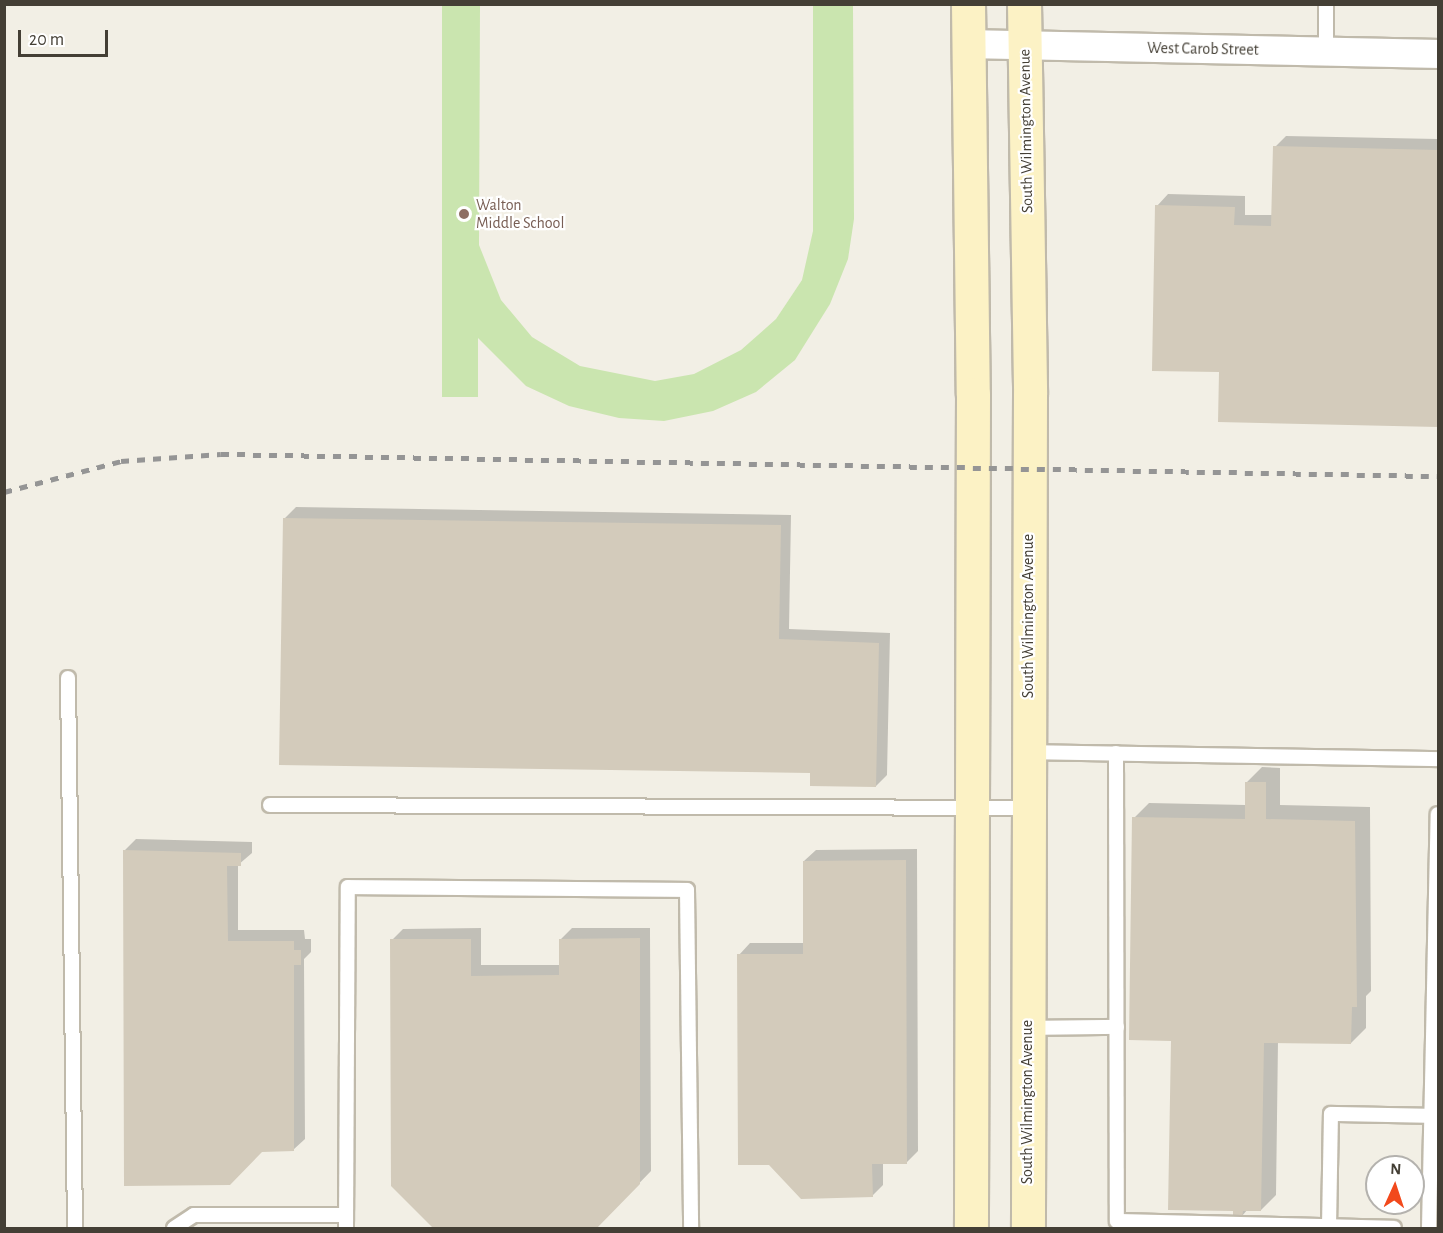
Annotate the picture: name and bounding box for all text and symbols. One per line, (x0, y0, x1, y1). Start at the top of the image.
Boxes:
scale bar (21, 18, 111, 56)
text: 20 m (29, 31, 64, 49)
street label: West Carob Street (1147, 38, 1259, 60)
street label: South Wilmington Avenue (1015, 49, 1037, 213)
place label: Walton Middle School (476, 195, 564, 233)
marker: Walton Middle School (457, 207, 471, 221)
street label: South Wilmington Avenue (1018, 534, 1038, 698)
street label: South Wilmington Avenue (1017, 1020, 1037, 1184)
north arrow (1365, 1155, 1425, 1215)
text: N (1390, 1161, 1402, 1177)

